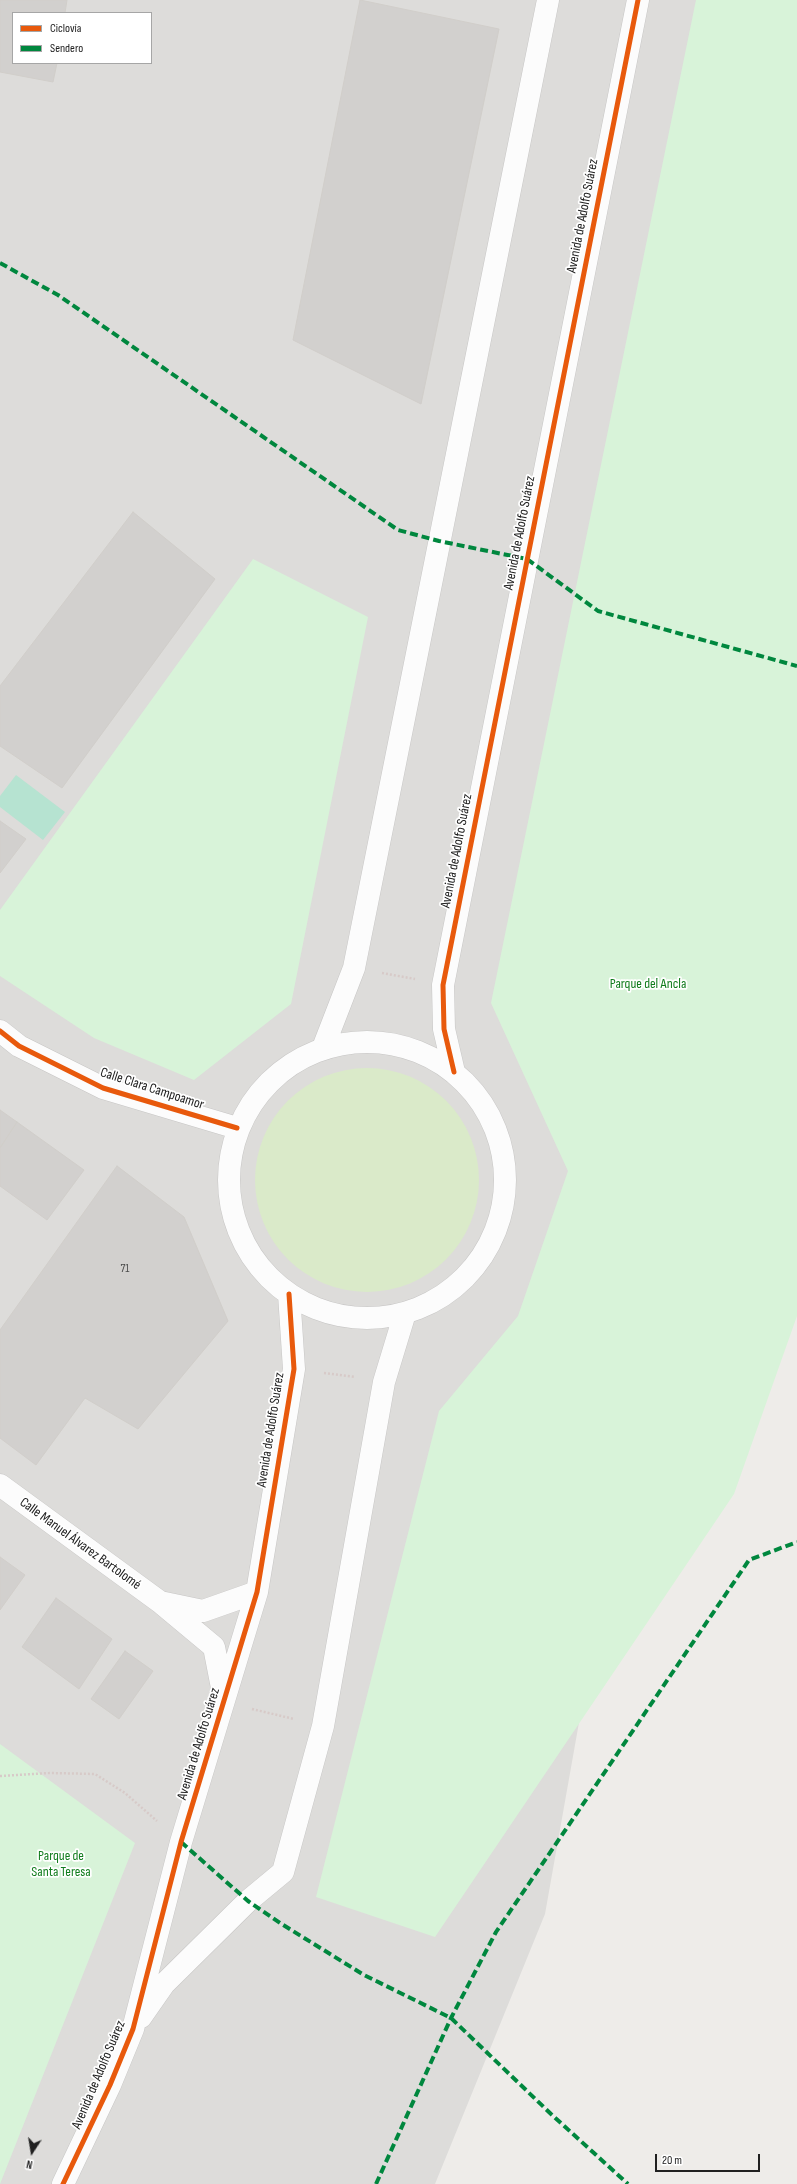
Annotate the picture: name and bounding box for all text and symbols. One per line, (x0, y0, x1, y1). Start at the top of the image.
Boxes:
legend (12, 12, 152, 64)
text: Ciclovía (50, 21, 81, 36)
text: Sendero (50, 41, 83, 56)
street label: Avenida de Adolfo Suárez (564, 157, 602, 275)
street label: Avenida de Adolfo Suárez (501, 474, 539, 592)
street label: Avenida de Adolfo Suárez (438, 792, 476, 910)
park label: Parque del Ancla (610, 976, 686, 992)
street label: Calle Clara Campoamor (98, 1064, 206, 1114)
house number: 71 (120, 1262, 130, 1276)
street label: Avenida de Adolfo Suárez (254, 1371, 288, 1489)
street label: Calle Manuel Álvarez Bartolomé (16, 1494, 144, 1594)
street label: Avenida de Adolfo Suárez (174, 1686, 224, 1802)
park label: Parque de Santa Teresa (31, 1848, 91, 1880)
street label: Avenida de Adolfo Suárez (69, 2018, 129, 2132)
north arrow (12, 2132, 52, 2172)
scale bar (657, 2146, 762, 2172)
text: 20 m (662, 2153, 682, 2168)
text: N (25, 2157, 34, 2171)

